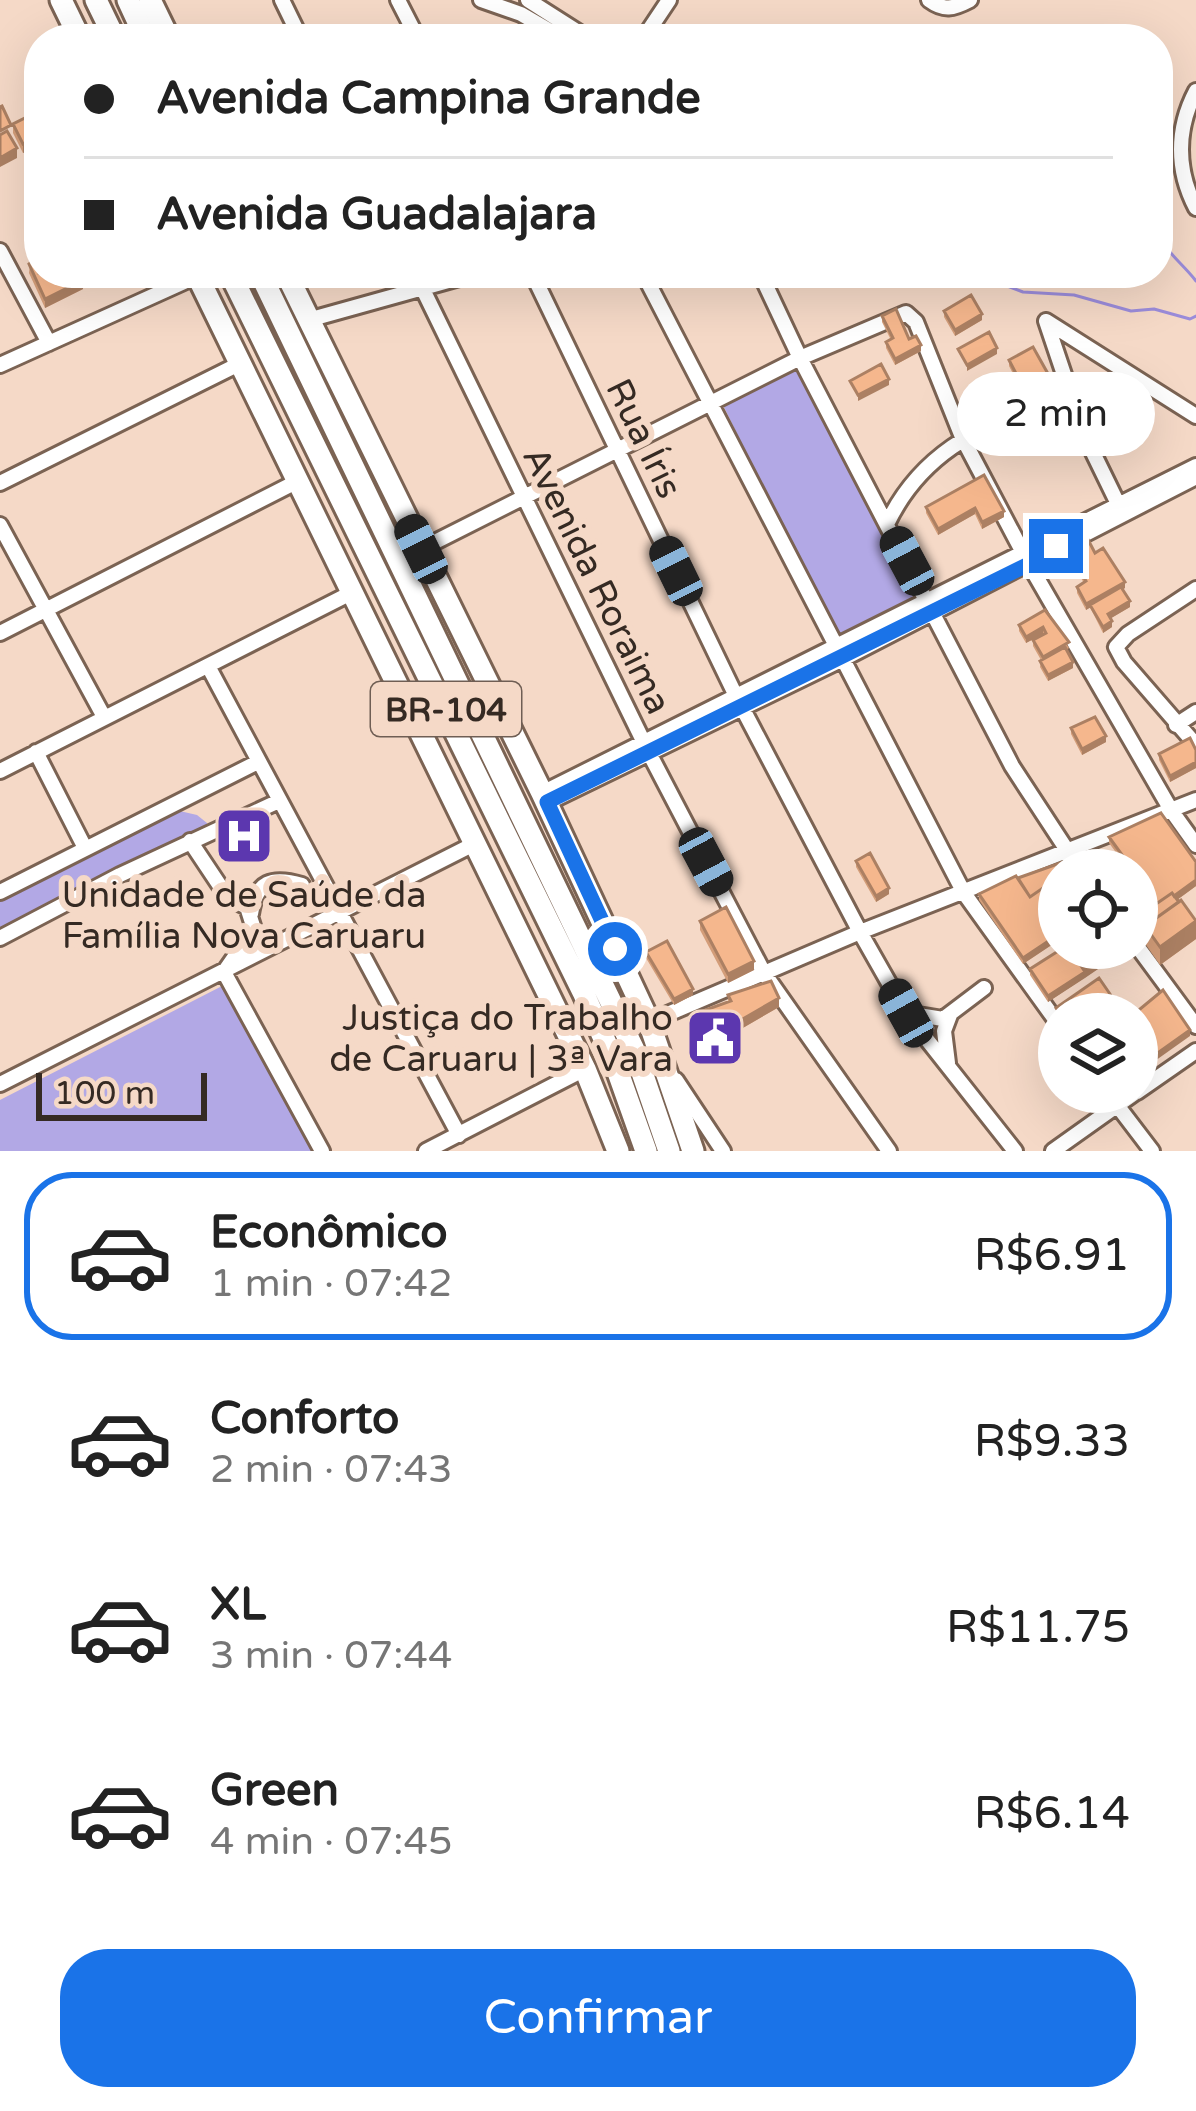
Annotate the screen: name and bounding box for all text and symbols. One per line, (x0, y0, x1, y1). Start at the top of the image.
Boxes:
text: Avenida Campina Grande (156, 72, 701, 126)
text: Avenida Guadalajara (156, 188, 597, 242)
street label: Rua Íris (596, 372, 691, 505)
callout: 2 min (957, 372, 1155, 456)
text: 2 min (1004, 390, 1108, 437)
street label: Avenida Roraima (513, 440, 680, 721)
car (389, 509, 453, 589)
route end (1029, 519, 1083, 573)
car (874, 521, 940, 601)
car (644, 531, 708, 611)
road number: BR-104 (371, 682, 521, 736)
hospital icon: Unidade de Saúde da Família Nova Caruaru (213, 805, 275, 867)
car (673, 822, 739, 902)
map controls (1038, 849, 1158, 1113)
button: locate (1038, 849, 1158, 969)
place label: Unidade de Saúde da Família Nova Caruaru (62, 874, 426, 958)
route start (588, 922, 642, 976)
car (873, 973, 939, 1053)
button: layers (1038, 993, 1158, 1113)
place label: Justiça do Trabalho de Caruaru | 3ª Vara (329, 997, 673, 1081)
public building icon: Justiça do Trabalho de Caruaru | 3ª Vara (684, 1007, 746, 1069)
scale bar (36, 1067, 207, 1120)
text: 100 m (54, 1074, 155, 1113)
icon: car (66, 1202, 174, 1310)
text: Econômico (210, 1206, 448, 1260)
text: R$6.91 (974, 1229, 1130, 1283)
text: 1 min · 07:42 (210, 1260, 452, 1307)
icon: car (66, 1388, 174, 1496)
text: Conforto (210, 1392, 399, 1446)
text: R$9.33 (974, 1415, 1130, 1469)
text: 2 min · 07:43 (210, 1446, 452, 1493)
icon: car (66, 1574, 174, 1682)
text: XL (210, 1578, 266, 1632)
text: R$11.75 (946, 1601, 1130, 1655)
text: 3 min · 07:44 (210, 1632, 452, 1679)
icon: car (66, 1760, 174, 1868)
text: Green (210, 1764, 339, 1818)
text: R$6.14 (974, 1787, 1130, 1841)
text: 4 min · 07:45 (210, 1818, 452, 1865)
button: Confirmar (60, 1949, 1136, 2087)

